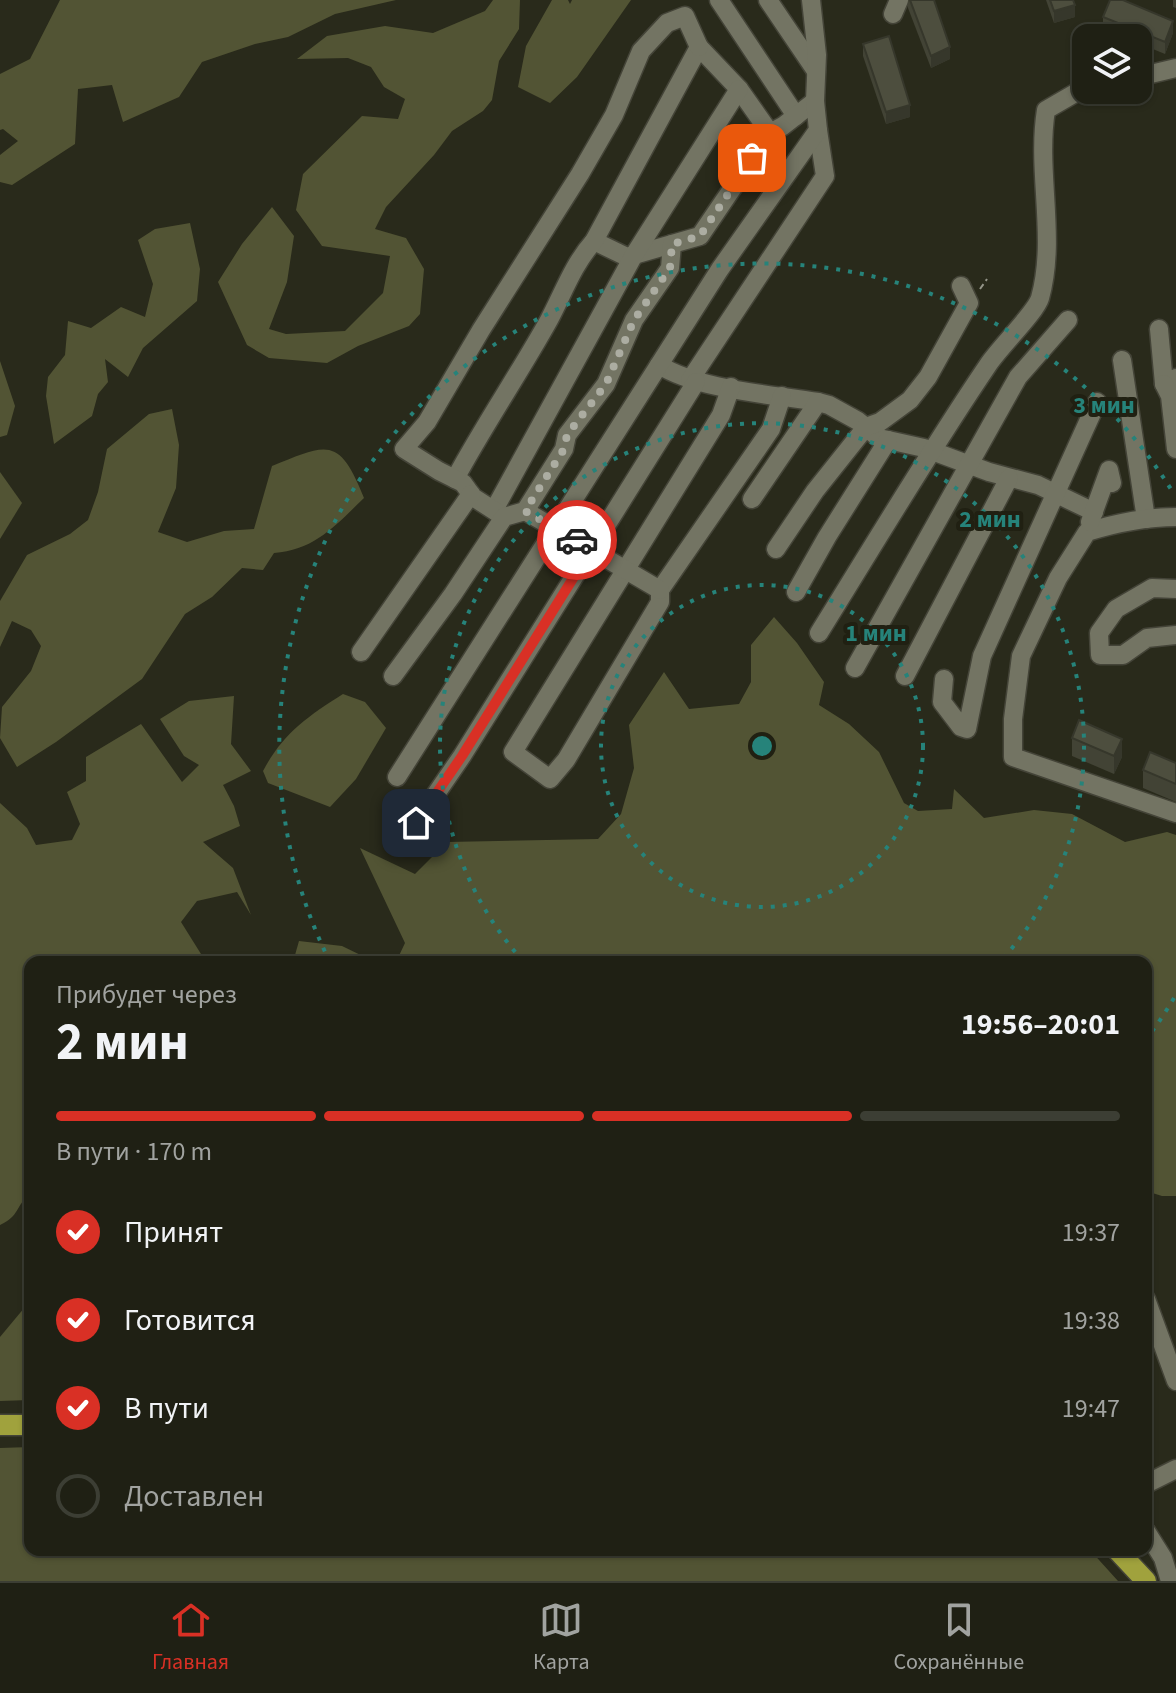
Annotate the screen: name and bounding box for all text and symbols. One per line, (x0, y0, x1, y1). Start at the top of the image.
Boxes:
map controls (1072, 24, 1152, 104)
button: layers (1072, 24, 1152, 104)
pin (718, 124, 786, 192)
icon: bag (730, 136, 774, 180)
text: 3 мин (1073, 388, 1135, 423)
courier (537, 500, 617, 580)
text: 2 мин (959, 502, 1021, 537)
icon: car (555, 518, 599, 562)
text: 1 мин (845, 616, 907, 651)
centre of rings (748, 732, 776, 760)
pin (382, 789, 450, 857)
icon: home (394, 801, 438, 845)
text: Прибудет через (56, 976, 237, 1013)
text: 19:56–20:01 (961, 1003, 1120, 1046)
text: 2 мин (56, 1006, 189, 1080)
text: В пути · 170 m (56, 1133, 212, 1170)
icon: check (56, 1210, 100, 1254)
text: Принят (124, 1211, 223, 1254)
text: 19:37 (1062, 1214, 1120, 1251)
icon: check (56, 1298, 100, 1342)
text: Готовится (124, 1299, 256, 1342)
text: 19:38 (1062, 1302, 1120, 1339)
icon: check (56, 1386, 100, 1430)
text: В пути (124, 1387, 209, 1430)
text: 19:47 (1062, 1390, 1120, 1427)
text: Доставлен (124, 1475, 264, 1518)
tab: Главная (152, 1598, 229, 1678)
tab: Карта (533, 1598, 589, 1678)
tab: Сохранённые (893, 1598, 1024, 1678)

